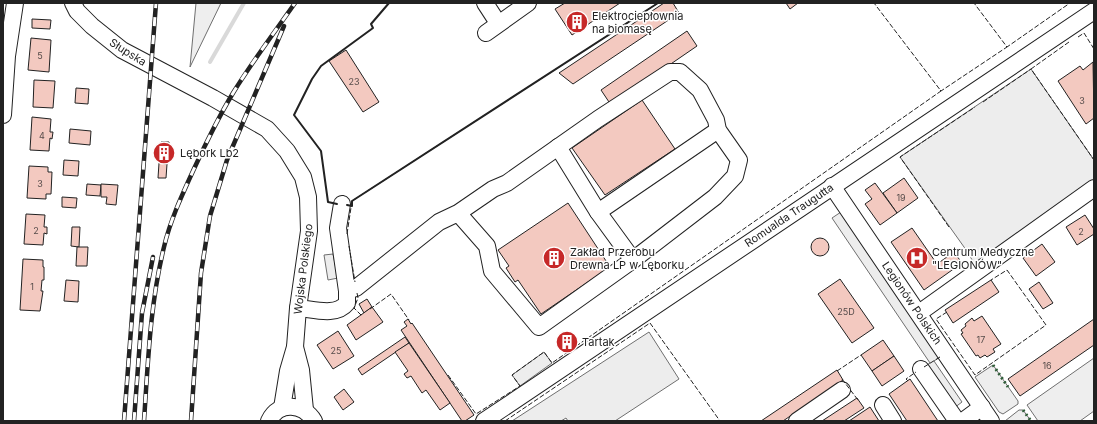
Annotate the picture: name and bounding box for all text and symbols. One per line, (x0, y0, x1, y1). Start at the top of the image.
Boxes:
building icon: Elektrociepłownia na biomasę (564, 9, 590, 35)
place label: Elektrociepłownia na biomasę (592, 9, 683, 36)
street label: Słupska (107, 35, 149, 69)
house number: 5 (37, 50, 43, 61)
house number: 23 (348, 76, 360, 87)
house number: 3 (1079, 95, 1085, 106)
house number: 4 (39, 130, 45, 141)
building icon: Lębork Lb2 (151, 140, 177, 166)
place label: Lębork Lb2 (180, 146, 239, 160)
house number: 3 (37, 178, 43, 189)
street label: Romualda Traugutta (742, 180, 836, 250)
house number: 19 (896, 192, 906, 203)
street label: Wojska Polskiego (290, 223, 316, 315)
house number: 2 (33, 225, 39, 236)
house number: 2 (1078, 226, 1084, 237)
building icon: Zakład Przerobu Drewna LP w Lęborku (541, 245, 567, 271)
place label: Zakład Przerobu Drewna LP w Lęborku (570, 245, 684, 272)
hospital icon: Centrum Medyczne "LEGIONÓW" (904, 245, 930, 271)
place label: Centrum Medyczne "LEGIONÓW" (932, 245, 1034, 272)
street label: Legionów Polskich (879, 259, 945, 347)
house number: 1 (30, 281, 34, 292)
house number: 25D (837, 306, 855, 317)
building icon: Tartak (554, 329, 580, 355)
house number: 17 (977, 334, 985, 345)
place label: Tartak (582, 335, 615, 349)
house number: 25 (331, 345, 341, 356)
house number: 16 (1042, 360, 1052, 371)

